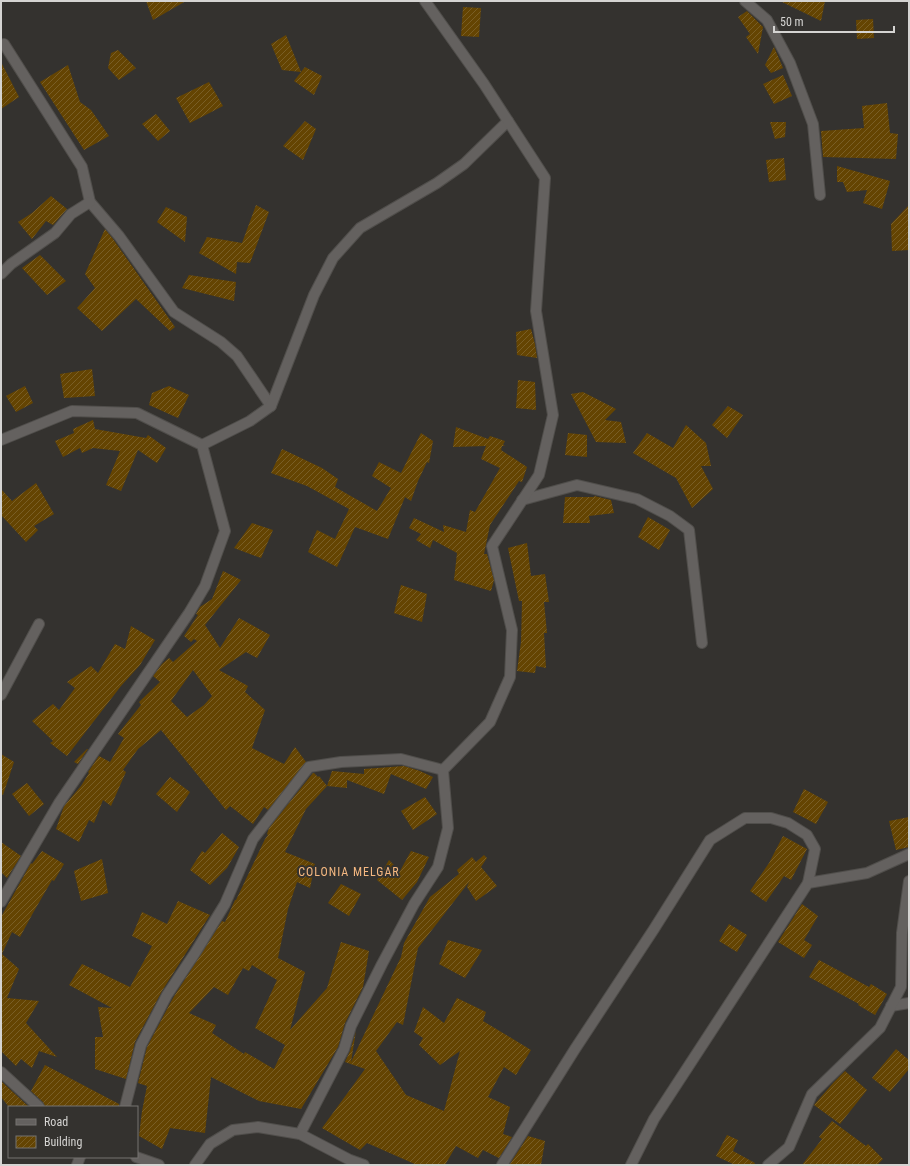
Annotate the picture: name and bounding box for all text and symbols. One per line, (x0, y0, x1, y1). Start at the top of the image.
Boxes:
scale bar (774, 8, 894, 34)
text: 50 m (780, 15, 804, 29)
district label: COLONIA MELGAR (298, 865, 400, 879)
legend (8, 1106, 138, 1158)
text: Road (44, 1115, 68, 1129)
text: Building (44, 1135, 82, 1149)

